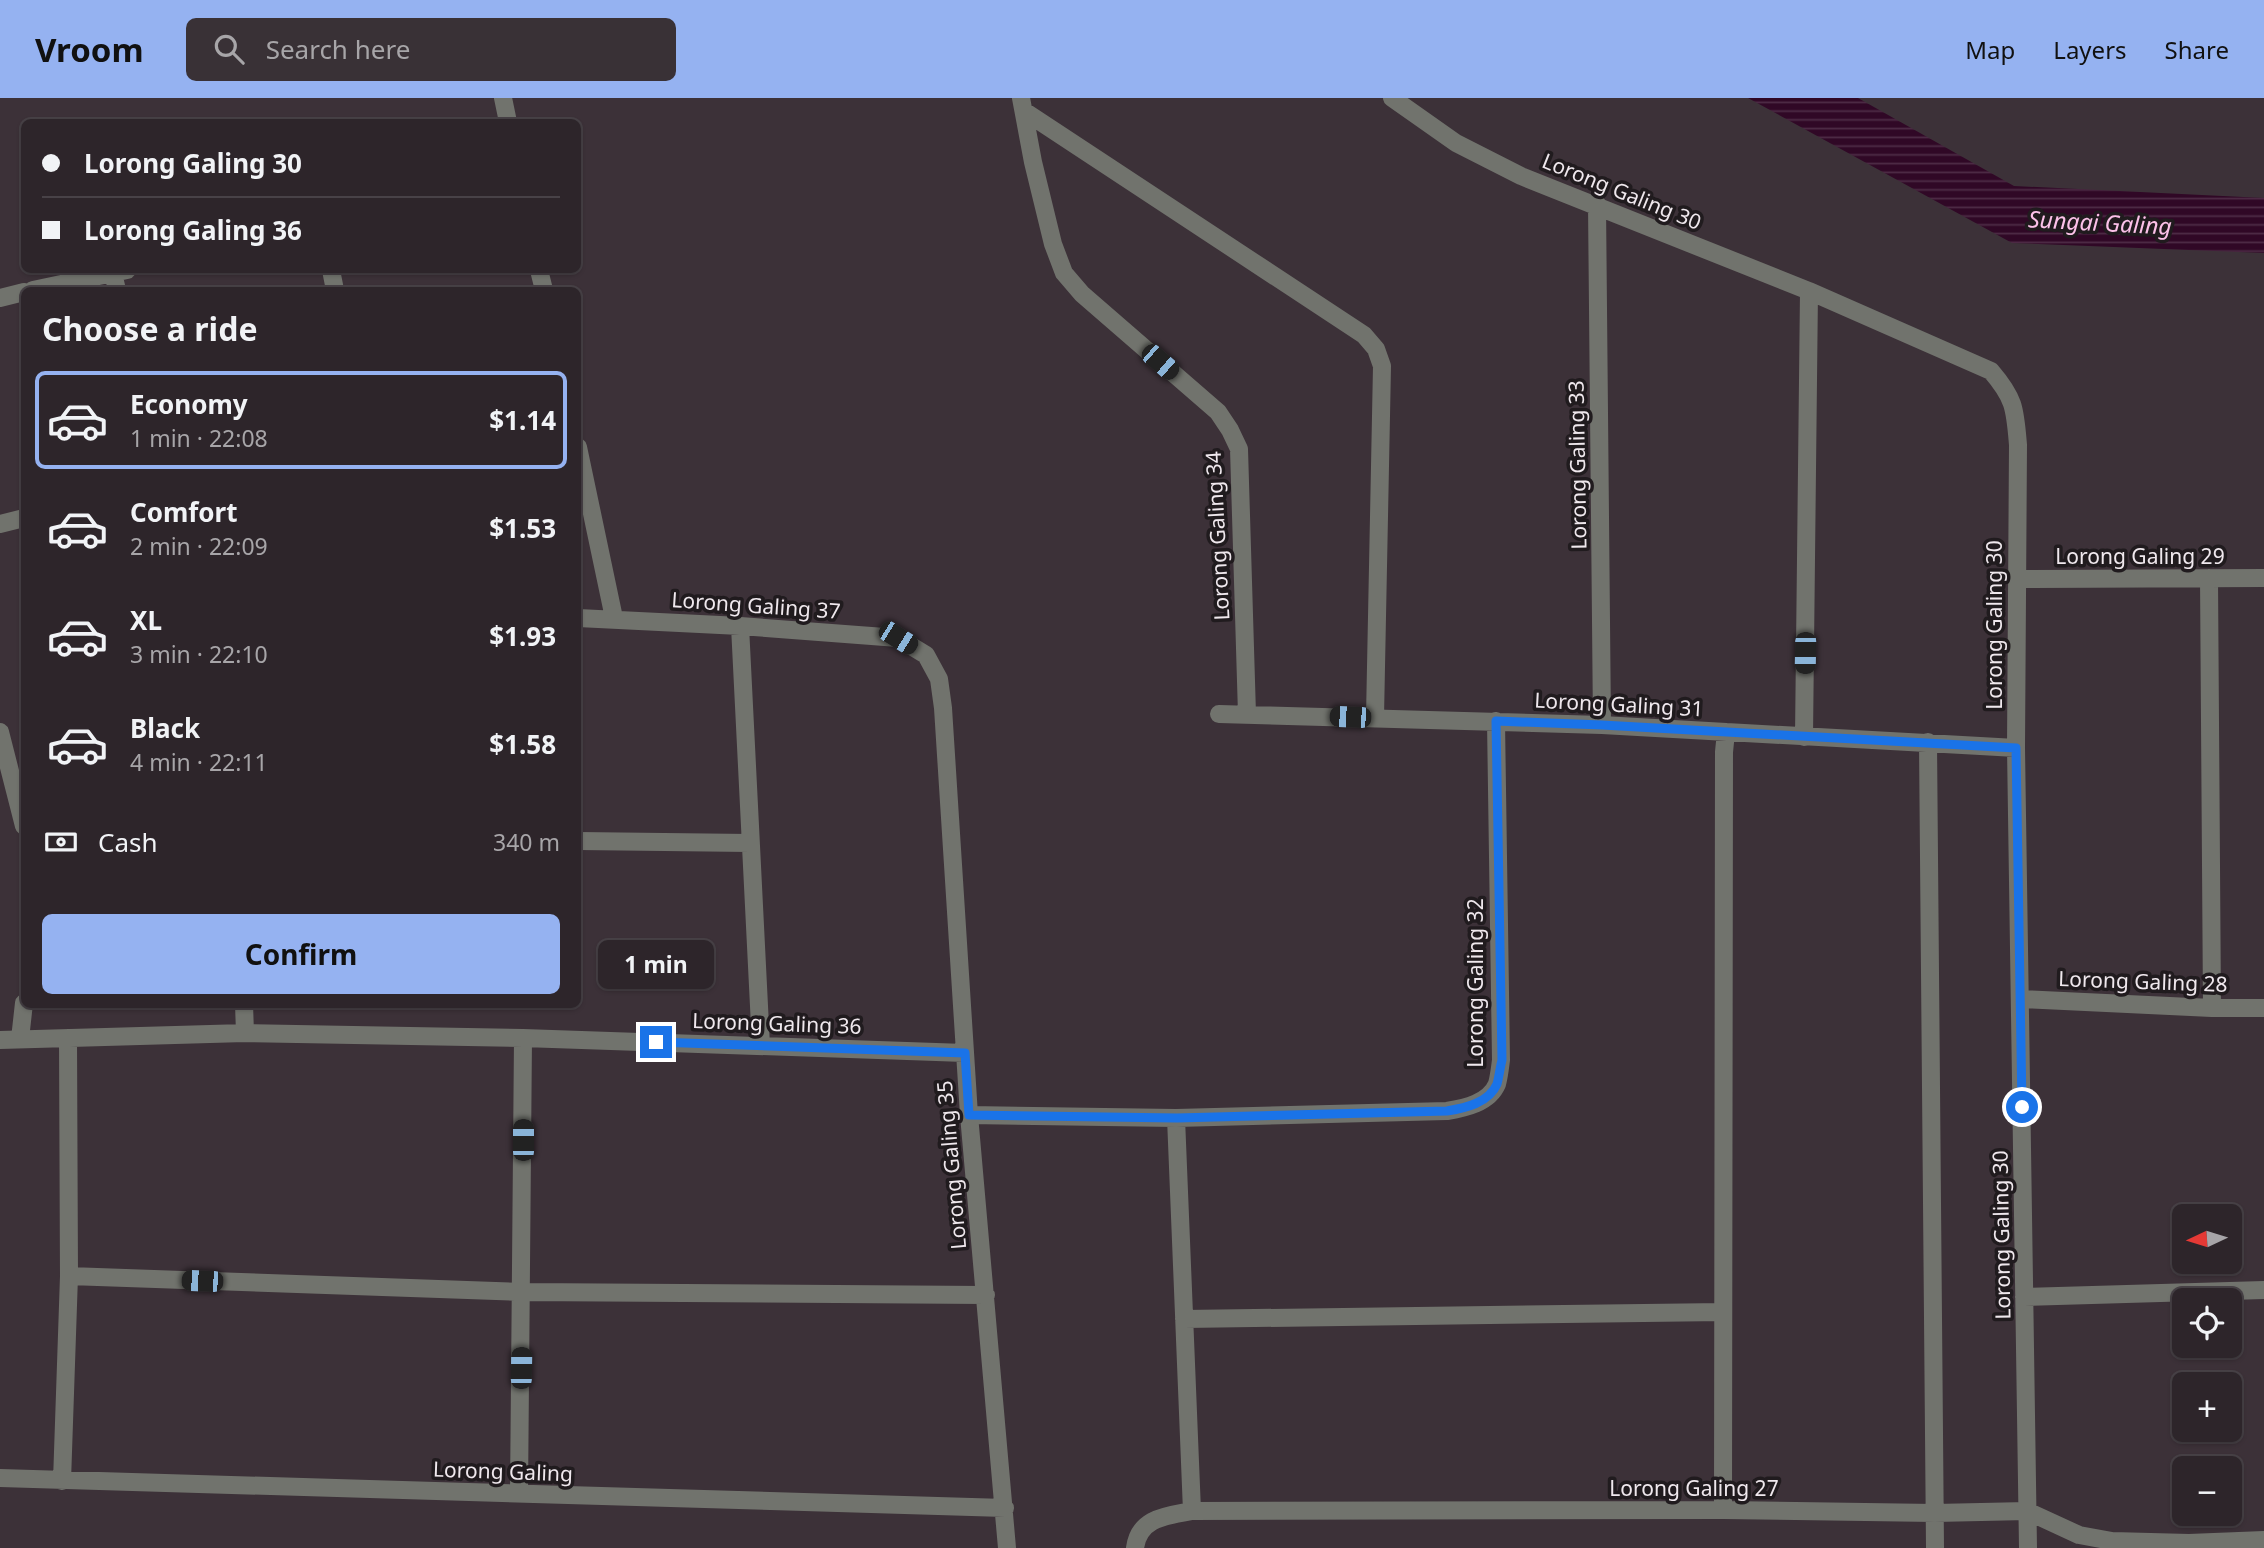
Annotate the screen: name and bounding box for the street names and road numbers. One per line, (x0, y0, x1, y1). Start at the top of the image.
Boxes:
street label: Lorong Galing 30 (1538, 146, 1706, 236)
street label: Lorong Galing 33 (1562, 380, 1592, 550)
street label: Lorong Galing 34 (1199, 451, 1235, 621)
street label: Lorong Galing 30 (1980, 540, 2008, 710)
street label: Lorong Galing 29 (2055, 542, 2225, 570)
street label: Lorong Galing 37 (671, 585, 841, 625)
street label: Lorong Galing 31 (1534, 686, 1704, 722)
street label: Lorong Galing 32 (1461, 898, 1489, 1068)
street label: Lorong Galing 28 (2058, 964, 2228, 998)
street label: Lorong Galing 36 (692, 1006, 862, 1040)
street label: Lorong Galing 35 (930, 1079, 972, 1251)
street label: Lorong Galing 30 (1986, 1150, 2016, 1320)
street label: Lorong Galing (433, 1455, 573, 1487)
street label: Lorong Galing 27 (1609, 1474, 1779, 1502)

